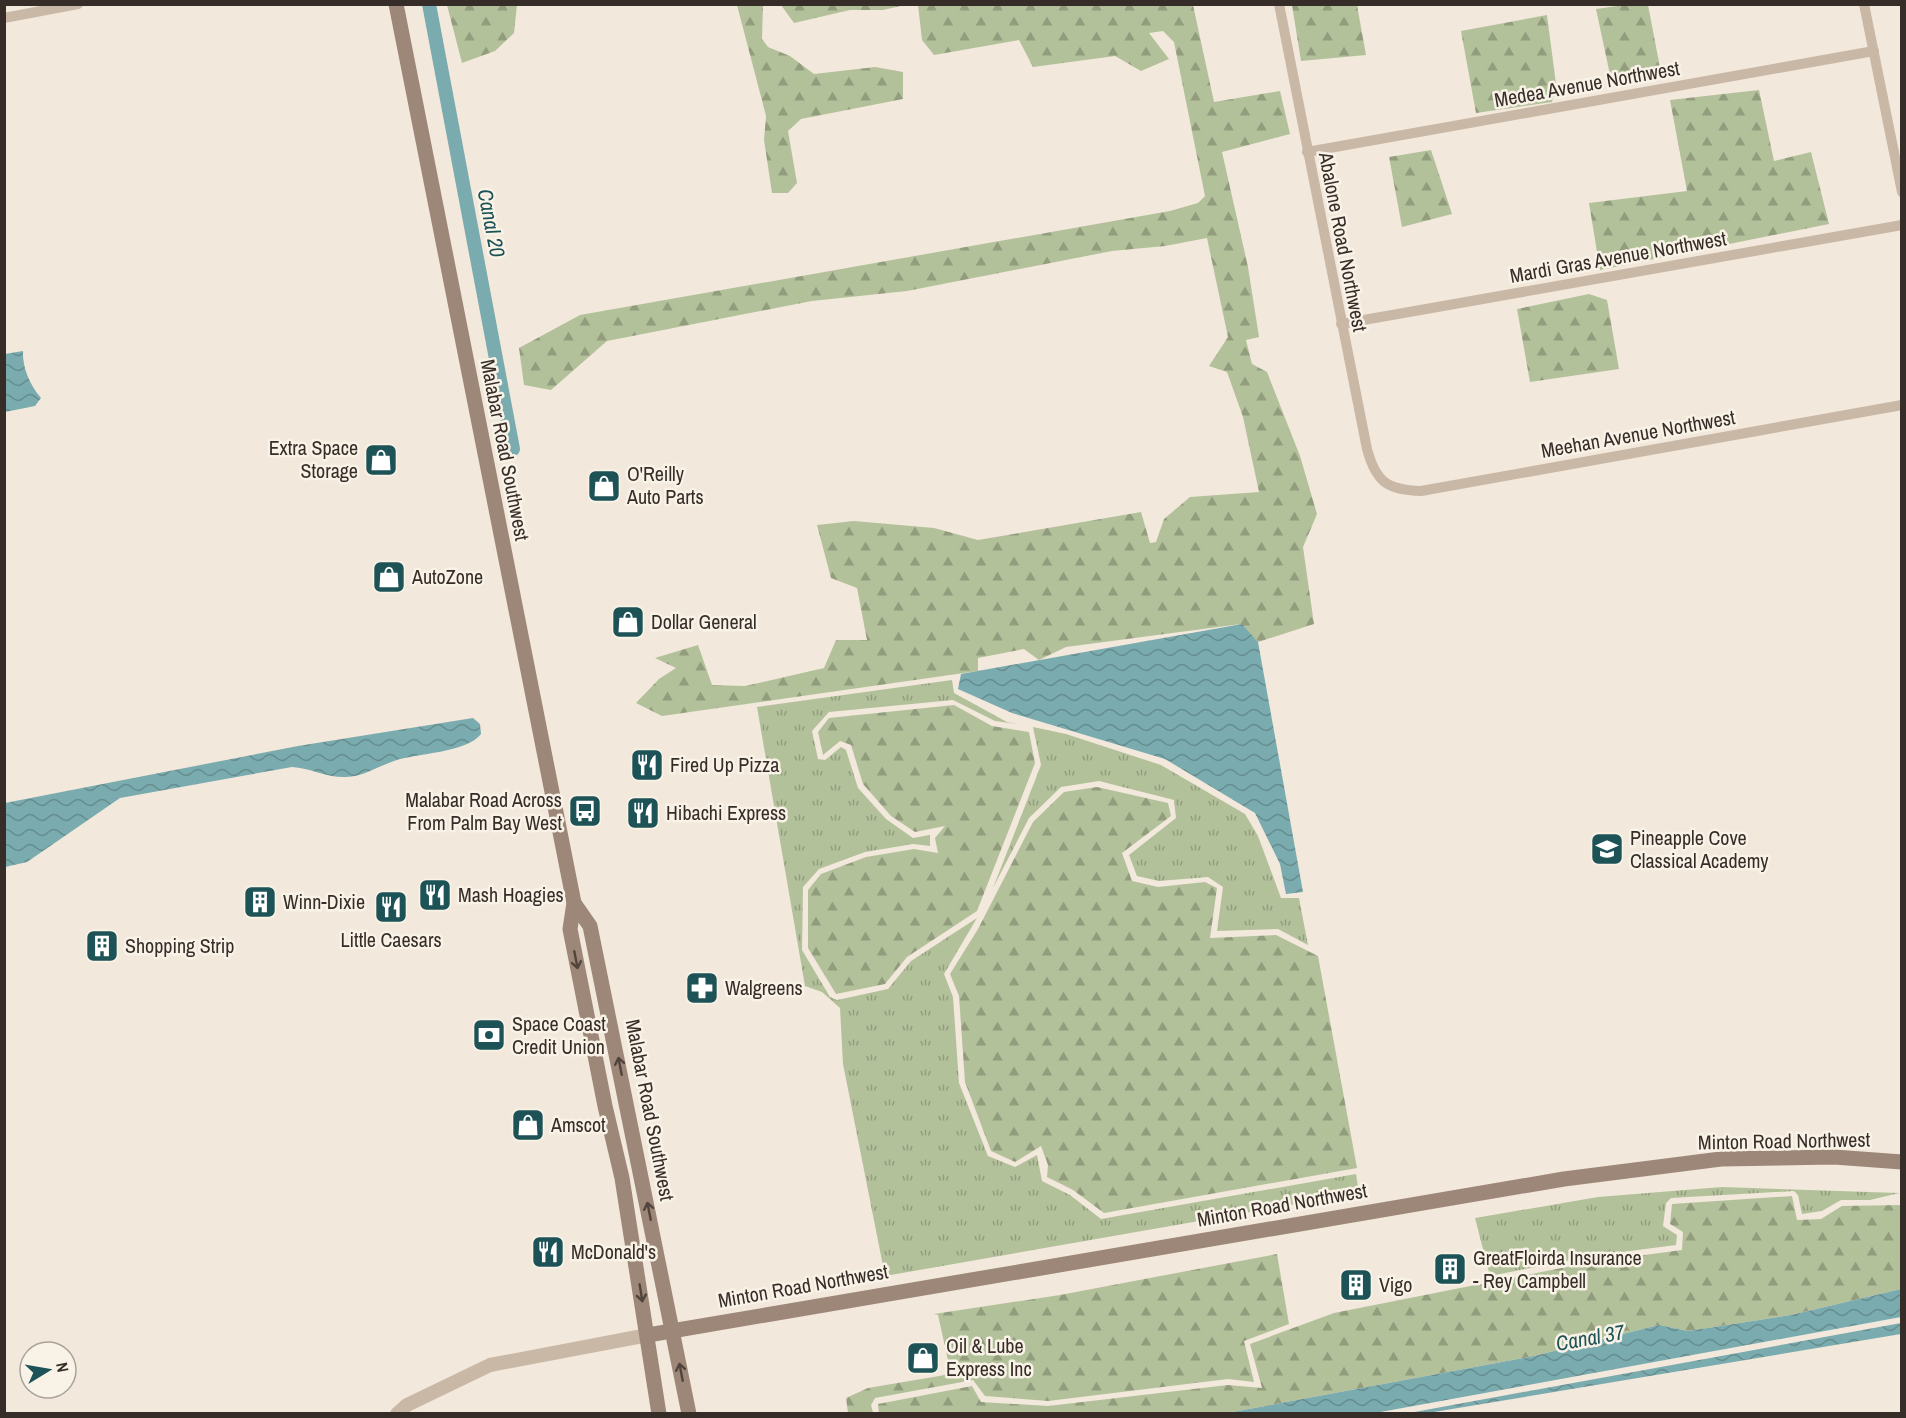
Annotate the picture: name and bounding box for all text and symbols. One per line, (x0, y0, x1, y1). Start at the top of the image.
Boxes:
street label: Medea Avenue Northwest (1492, 54, 1682, 113)
street label: Abalone Road Northwest (1313, 149, 1374, 334)
water label: Canal 20 (471, 186, 512, 260)
street label: Mardi Gras Avenue Northwest (1508, 224, 1729, 289)
street label: Malabar Road Southwest (475, 357, 536, 543)
street label: Meehan Avenue Northwest (1539, 403, 1738, 464)
place label: Extra Space Storage (269, 434, 358, 484)
shop icon: Extra Space Storage (363, 442, 399, 478)
place label: O'Reilly Auto Parts (626, 460, 704, 510)
shop icon: O'Reilly Auto Parts (586, 468, 622, 504)
shop icon: AutoZone (371, 559, 407, 595)
place label: AutoZone (411, 563, 483, 590)
shop icon: Dollar General (610, 604, 646, 640)
place label: Dollar General (651, 608, 757, 635)
restaurant icon: Fired Up Pizza (629, 747, 665, 783)
place label: Fired Up Pizza (670, 751, 779, 778)
place label: Malabar Road Across From Palm Bay West (405, 786, 562, 836)
bus stop icon: Malabar Road Across From Palm Bay West (567, 793, 603, 829)
restaurant icon: Hibachi Express (625, 795, 661, 831)
place label: Hibachi Express (666, 799, 786, 826)
place label: Pineapple Cove Classical Academy (1630, 824, 1769, 874)
school or university icon: Pineapple Cove Classical Academy (1589, 831, 1625, 867)
restaurant icon: Mash Hoagies (417, 877, 453, 913)
place label: Mash Hoagies (458, 881, 564, 908)
building icon: Winn-Dixie (242, 884, 278, 920)
place label: Winn-Dixie (283, 888, 365, 915)
restaurant icon: Little Caesars (373, 889, 409, 925)
place label: Little Caesars (340, 926, 442, 953)
building icon: Shopping Strip (84, 928, 120, 964)
place label: Shopping Strip (125, 932, 234, 959)
one-way arrow (571, 950, 582, 970)
pharmacy icon: Walgreens (684, 970, 720, 1006)
place label: Walgreens (725, 974, 803, 1001)
place label: Space Coast Credit Union (512, 1010, 606, 1060)
bank icon: Space Coast Credit Union (471, 1017, 507, 1053)
street label: Malabar Road Southwest (620, 1017, 681, 1203)
one-way arrow (614, 1056, 625, 1076)
shop icon: Amscot (510, 1107, 546, 1143)
place label: Amscot (550, 1111, 606, 1138)
street label: Minton Road Northwest (1698, 1125, 1871, 1156)
street label: Minton Road Northwest (1195, 1176, 1370, 1233)
one-way arrow (643, 1202, 654, 1222)
restaurant icon: McDonald's (530, 1234, 566, 1270)
place label: McDonald's (571, 1238, 656, 1265)
place label: GreatFloirda Insurance - Rey Campbell (1473, 1244, 1642, 1294)
building icon: GreatFloirda Insurance - Rey Campbell (1432, 1251, 1468, 1287)
street label: Minton Road Northwest (716, 1257, 891, 1314)
building icon: Vigo (1338, 1267, 1374, 1303)
place label: Vigo (1379, 1271, 1412, 1298)
one-way arrow (636, 1283, 647, 1303)
water label: Canal 37 (1553, 1317, 1628, 1358)
place label: Oil & Lube Express Inc (946, 1332, 1032, 1382)
north arrow (18, 1340, 78, 1400)
shop icon: Oil & Lube Express Inc (905, 1340, 941, 1376)
text: N (51, 1360, 74, 1374)
one-way arrow (675, 1363, 686, 1382)

